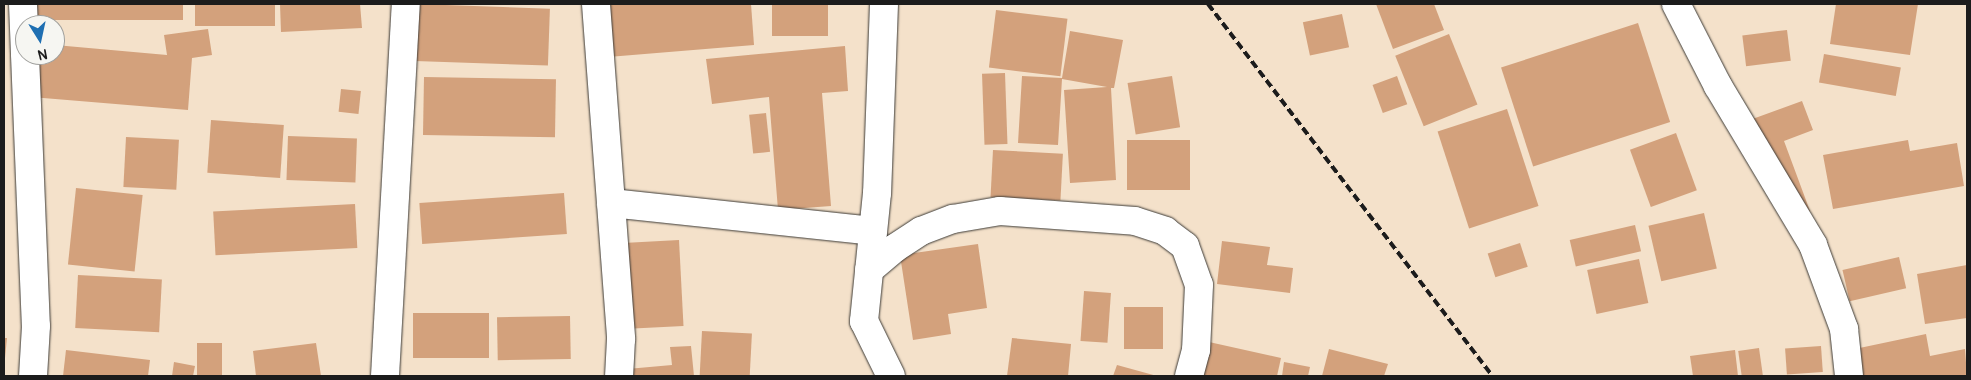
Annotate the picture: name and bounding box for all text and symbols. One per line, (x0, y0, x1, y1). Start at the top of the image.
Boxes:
north arrow (15, 15, 65, 65)
text: N (36, 45, 49, 63)

